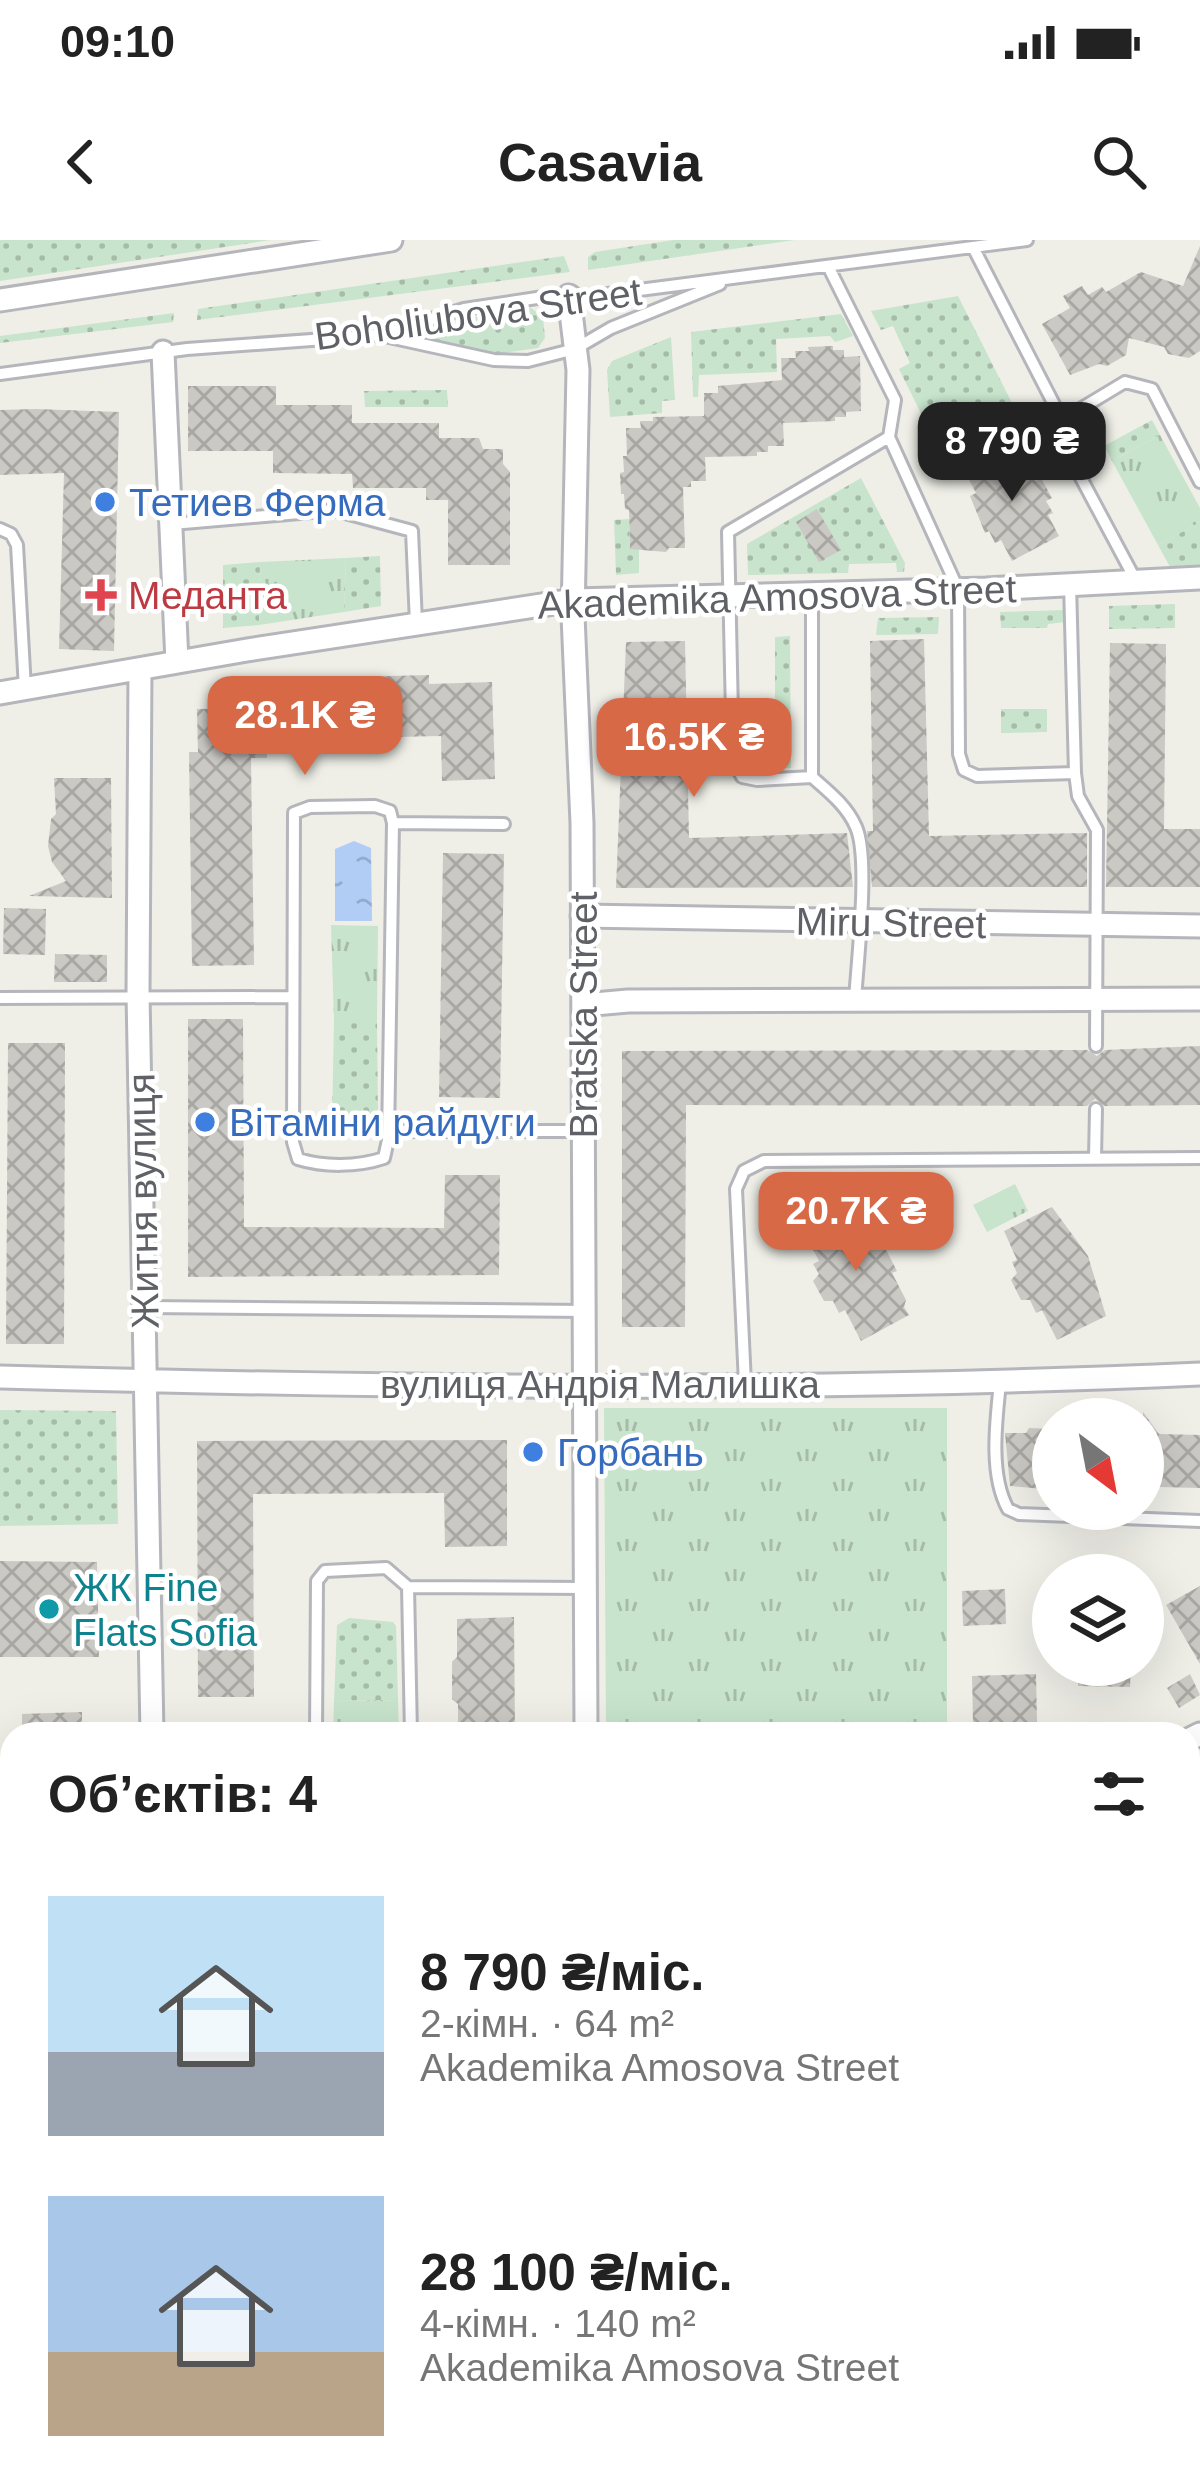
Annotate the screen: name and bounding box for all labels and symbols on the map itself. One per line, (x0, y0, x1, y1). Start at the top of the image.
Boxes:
street label: Boholiubova Street (312, 270, 644, 358)
pin: 8 790 ₴ (901, 402, 1123, 504)
place label: Тетиев Ферма (129, 481, 386, 524)
marker: Тетиев Ферма (92, 489, 118, 515)
street label: Akademika Amosova Street (537, 567, 1017, 627)
place label: Меданта (128, 574, 287, 617)
marker: Меданта (85, 579, 117, 611)
pin: 28.1K ₴ (194, 676, 416, 778)
pin: 16.5K ₴ (583, 698, 805, 800)
street label: Bratska Street (562, 891, 605, 1139)
street label: Miru Street (795, 900, 987, 946)
street label: Житня вулиця (119, 1073, 167, 1329)
place label: Вітаміни райдуги (229, 1101, 536, 1144)
marker: Вітаміни райдуги (192, 1109, 218, 1135)
pin: 20.7K ₴ (745, 1172, 967, 1274)
street label: вулиця Андрія Малишка (380, 1363, 820, 1406)
north arrow (1032, 1398, 1164, 1530)
place label: Горбань (557, 1431, 704, 1474)
marker: Горбань (520, 1439, 546, 1465)
place label: ЖК Fine Flats Sofia (73, 1566, 258, 1654)
marker: ЖК Fine Flats Sofia (36, 1596, 62, 1622)

